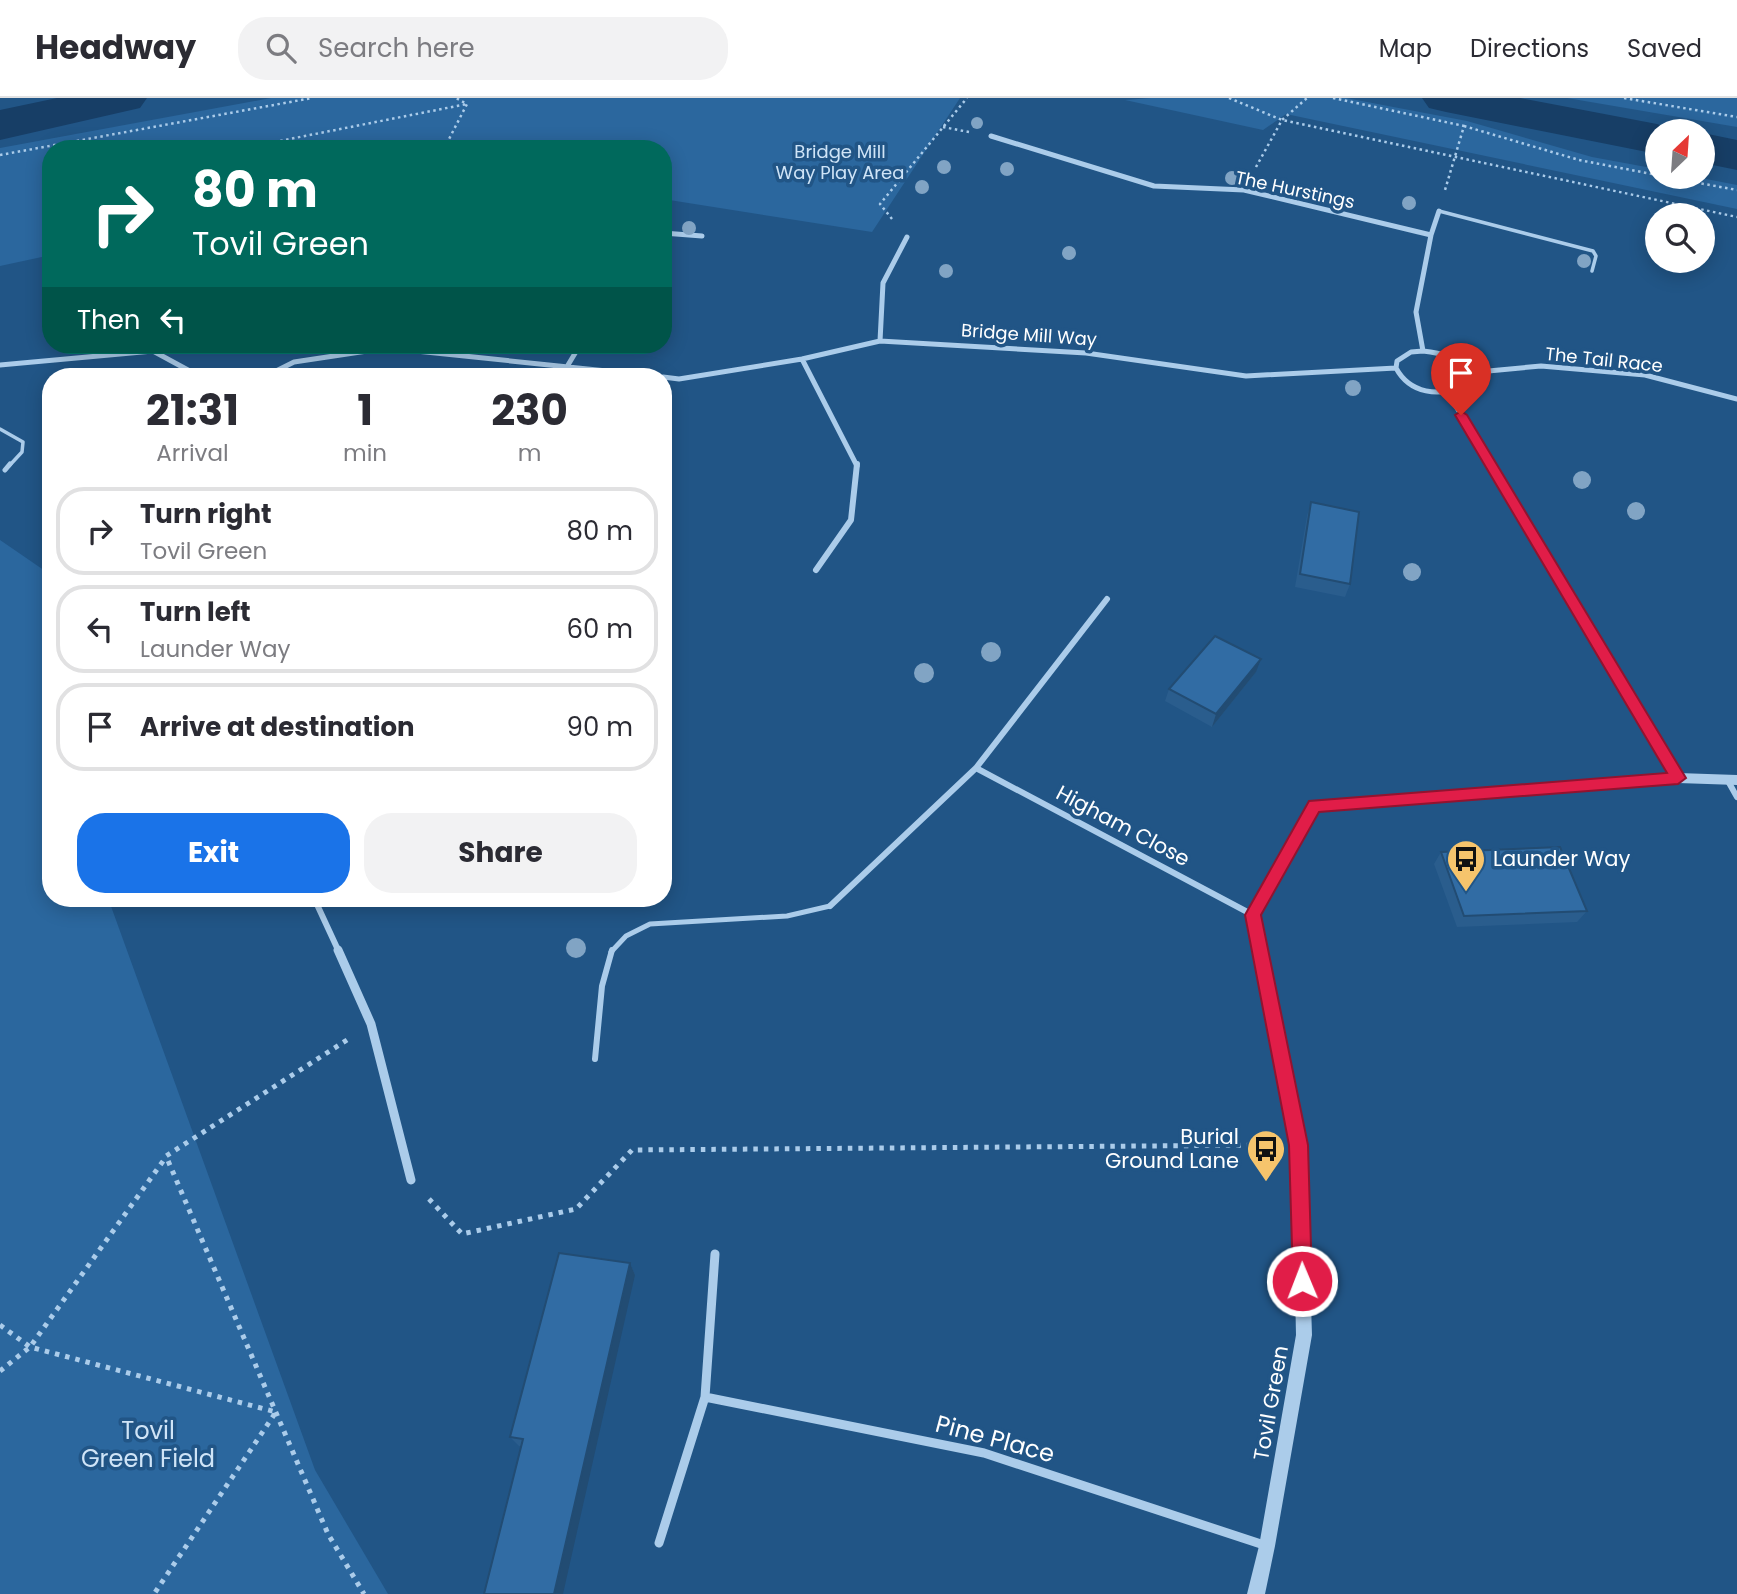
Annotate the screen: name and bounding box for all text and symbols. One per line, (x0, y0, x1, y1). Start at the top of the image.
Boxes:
search box (238, 17, 728, 80)
text: Headway (35, 24, 196, 71)
icon: search (262, 29, 300, 67)
text: Search here (318, 30, 475, 66)
text: Map (1379, 32, 1432, 65)
text: Directions (1470, 32, 1589, 65)
text: Saved (1627, 32, 1702, 65)
north arrow (1645, 119, 1715, 189)
map controls (1645, 119, 1715, 273)
park label: Bridge Mill Way Play Area (776, 139, 904, 185)
text: 80 m (192, 156, 318, 224)
street label: The Hurstings (1233, 165, 1357, 214)
icon: right (77, 168, 168, 259)
button: search (1645, 203, 1715, 273)
text: Tovil Green (192, 221, 369, 266)
icon: left (154, 301, 192, 339)
text: Then (77, 302, 140, 338)
street label: Bridge Mill Way (960, 317, 1098, 352)
street label: The Tail Race (1544, 341, 1664, 378)
pin (1431, 343, 1491, 415)
icon: arrive (1442, 354, 1480, 392)
text: 21:31 (146, 381, 239, 440)
text: 1 (357, 381, 373, 440)
text: 230 (491, 381, 568, 440)
text: Arrival (156, 437, 229, 469)
text: min (343, 437, 387, 469)
text: m (518, 437, 541, 469)
text: Turn right (140, 496, 272, 532)
icon: right (81, 512, 119, 550)
text: 80 m (567, 513, 633, 549)
text: Tovil Green (140, 535, 267, 567)
text: Turn left (140, 594, 251, 630)
icon: left (81, 610, 119, 648)
text: 60 m (566, 611, 633, 647)
text: Launder Way (140, 633, 290, 665)
icon: arrive (81, 708, 119, 746)
text: Arrive at destination (140, 709, 415, 745)
text: 90 m (567, 709, 633, 745)
street label: Higham Close (1051, 778, 1195, 873)
button: Exit (77, 813, 350, 893)
button: Share (364, 813, 637, 893)
bus stop icon: Launder Way (1445, 838, 1487, 893)
place label: Launder Way (1493, 844, 1630, 873)
place label: Burial Ground Lane (1105, 1122, 1239, 1175)
bus stop icon: Burial Ground Lane (1245, 1128, 1287, 1183)
position arrow (1265, 1244, 1339, 1318)
street label: Tovil Green (1246, 1343, 1295, 1463)
street label: Pine Place (932, 1407, 1058, 1470)
park label: Tovil Green Field (81, 1414, 215, 1475)

